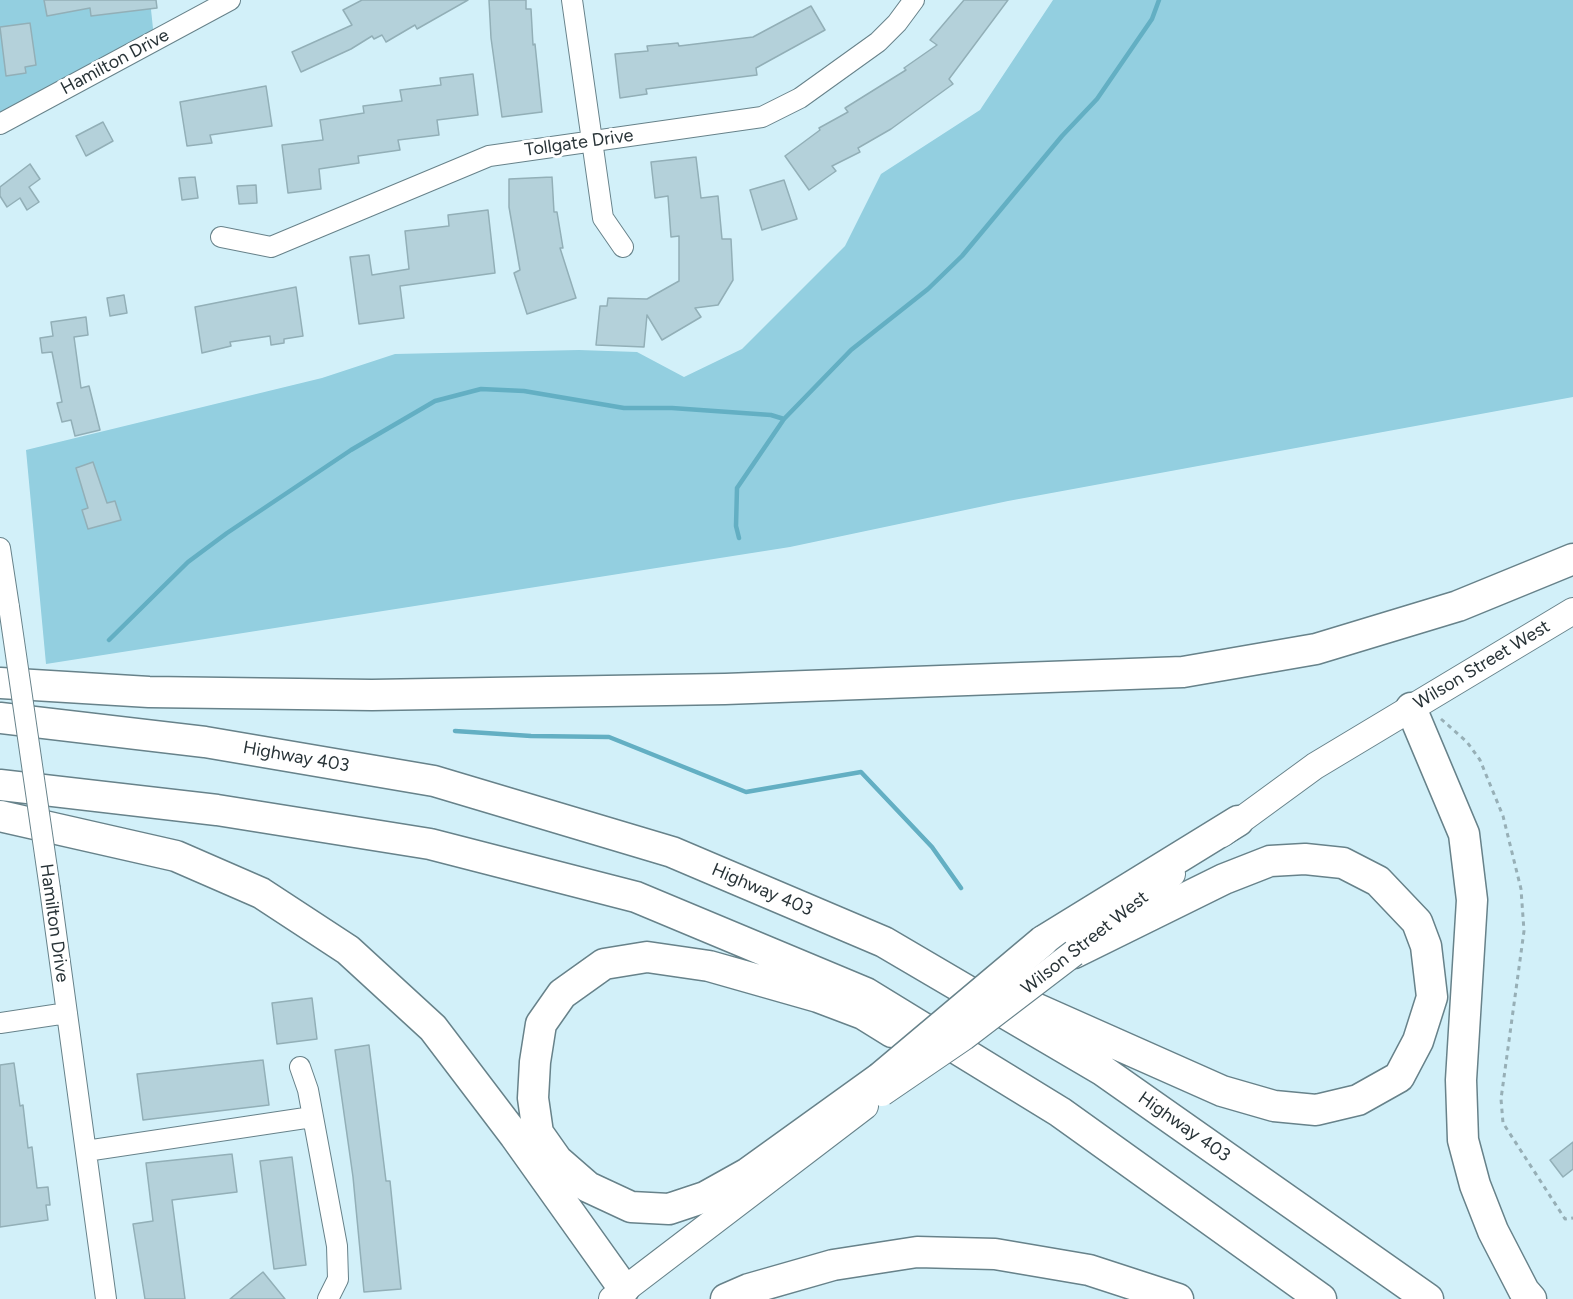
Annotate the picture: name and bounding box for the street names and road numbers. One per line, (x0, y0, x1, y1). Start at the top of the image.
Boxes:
street label: Hamilton Drive (57, 24, 173, 100)
street label: Tollgate Drive (523, 125, 635, 161)
street label: Wilson Street West (1410, 616, 1554, 714)
street label: Highway 403 (241, 737, 351, 777)
street label: Highway 403 (708, 859, 816, 921)
street label: Hamilton Drive (35, 862, 73, 984)
street label: Wilson Street West (1017, 887, 1153, 999)
street label: Highway 403 (1134, 1087, 1234, 1167)

